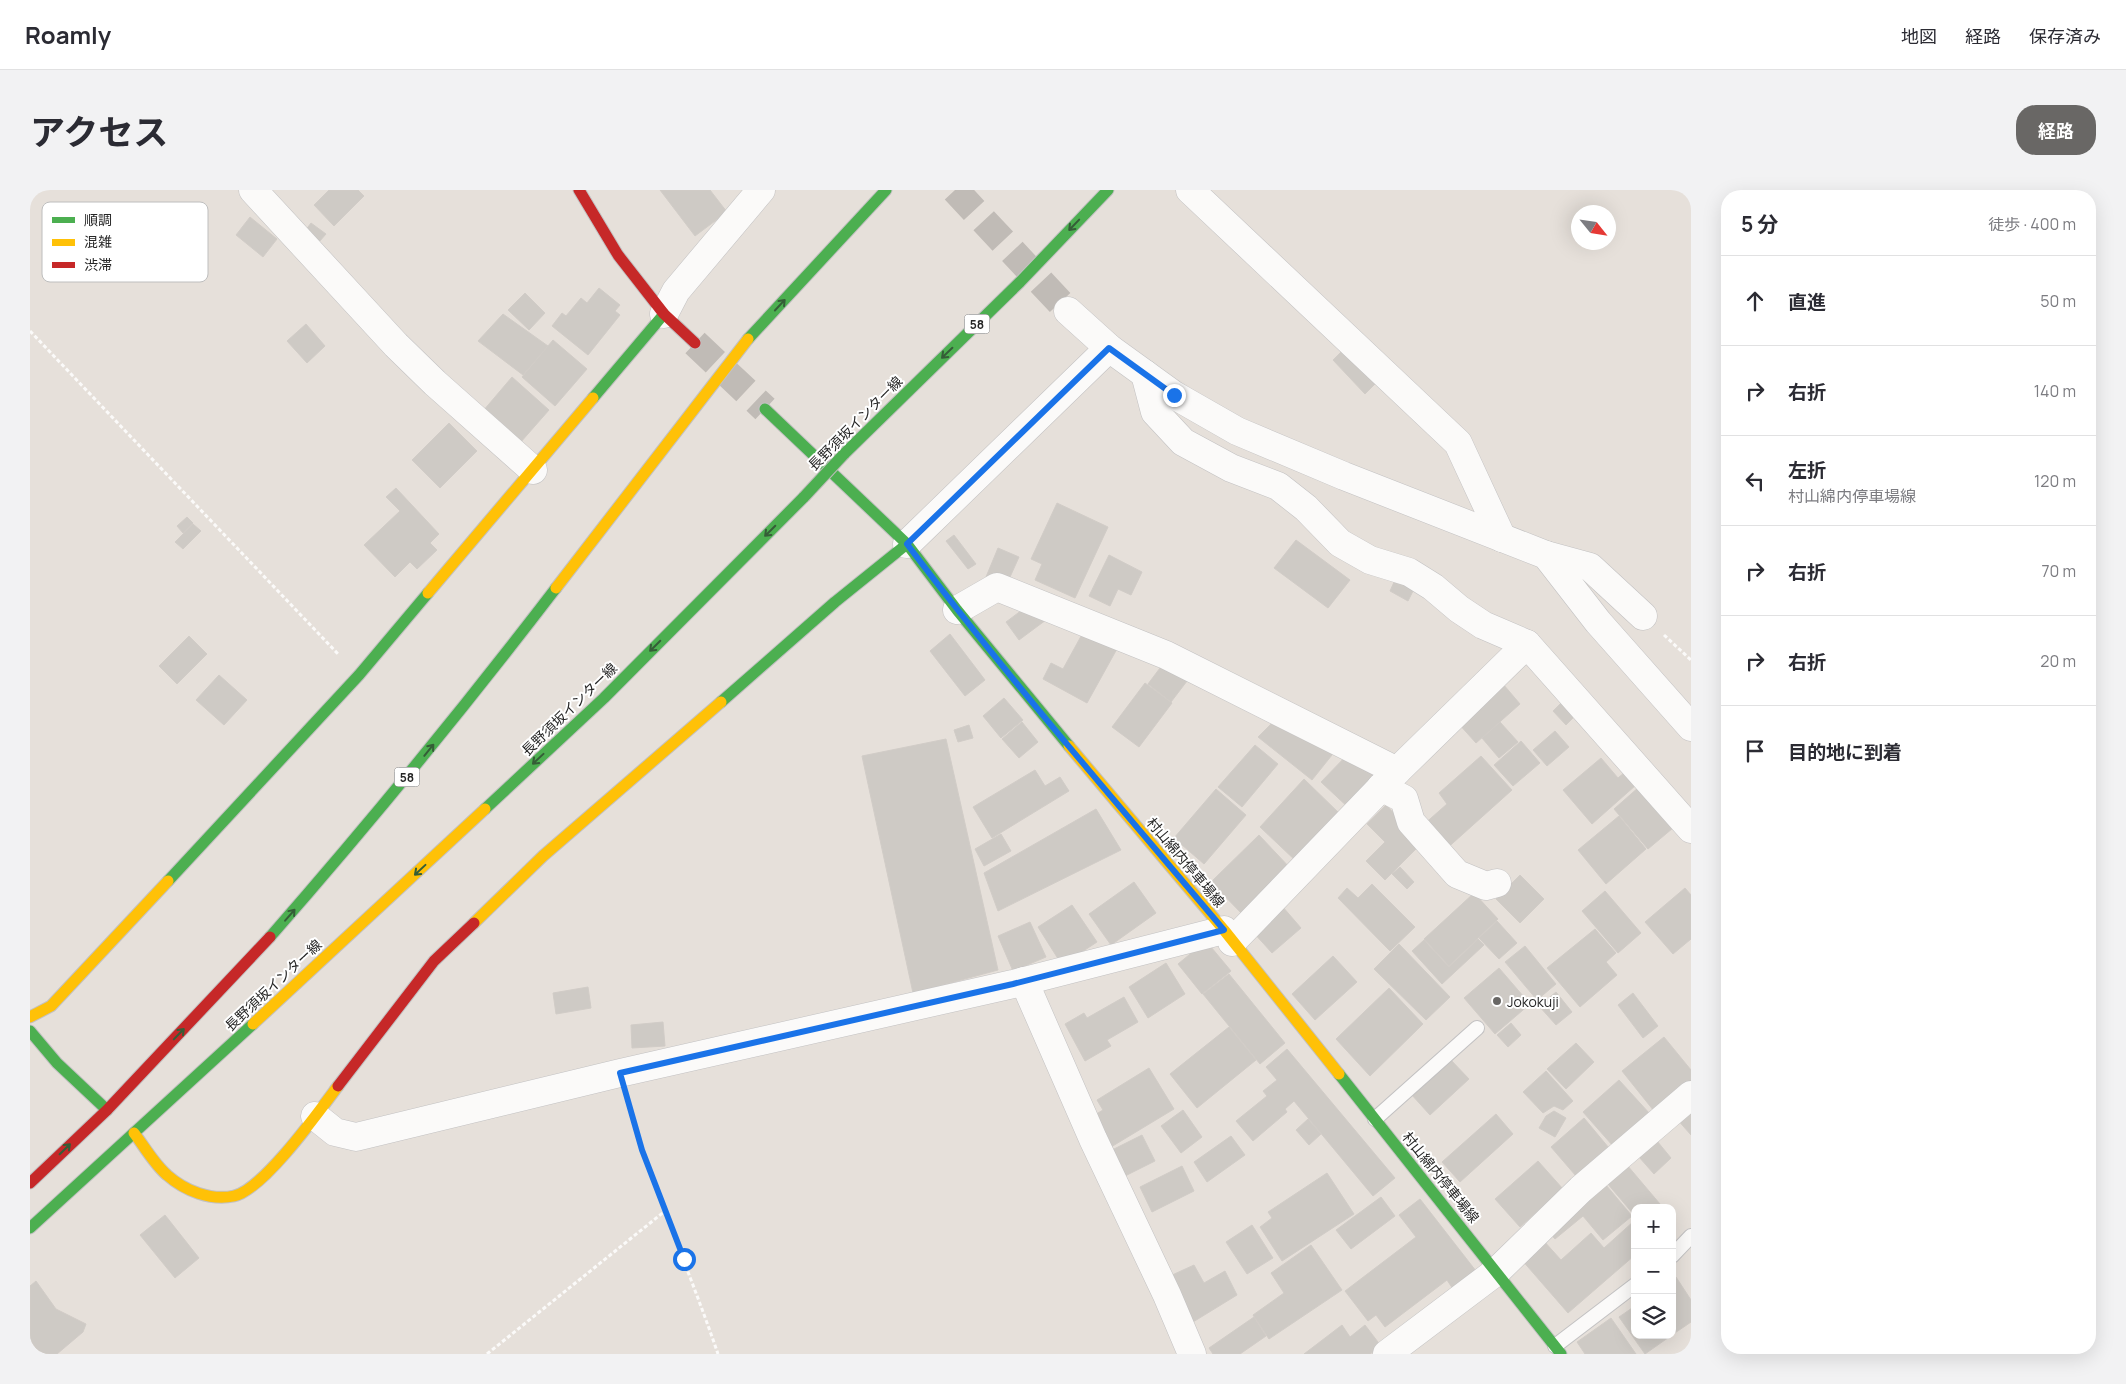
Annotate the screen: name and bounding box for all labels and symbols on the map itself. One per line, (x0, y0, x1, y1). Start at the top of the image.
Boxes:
legend (42, 202, 208, 282)
north arrow (1571, 205, 1616, 250)
text: 順調 (84, 210, 112, 229)
one-way arrow (1068, 219, 1080, 232)
text: 混雑 (84, 232, 112, 251)
text: 渋滞 (84, 255, 112, 274)
one-way arrow (774, 298, 786, 311)
road number: 58 (964, 315, 990, 334)
one-way arrow (941, 347, 954, 359)
street label: 長野須坂インター線 (804, 372, 906, 474)
route end (1163, 384, 1186, 407)
one-way arrow (764, 525, 776, 537)
one-way arrow (649, 640, 661, 653)
street label: 長野須坂インター線 (517, 658, 621, 760)
one-way arrow (423, 744, 434, 757)
one-way arrow (532, 753, 545, 765)
road number: 58 (394, 768, 420, 786)
street label: 村山綿内停車場線 (1143, 813, 1229, 911)
one-way arrow (413, 864, 426, 876)
one-way arrow (284, 908, 296, 921)
street label: 長野須坂インター線 (220, 935, 326, 1035)
place label: Jokokuji (1507, 992, 1559, 1011)
marker: Jokokuji (1491, 995, 1503, 1007)
one-way arrow (173, 1028, 186, 1040)
street label: 村山綿内停車場線 (1398, 1128, 1484, 1226)
one-way arrow (59, 1143, 72, 1155)
route start (673, 1248, 696, 1271)

